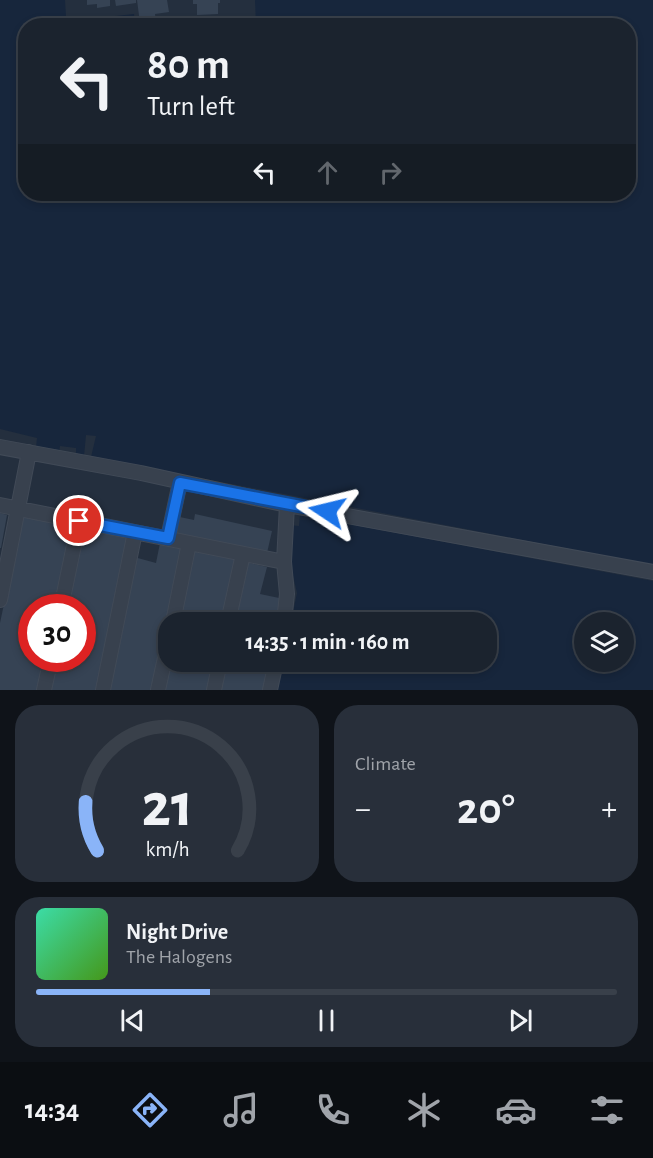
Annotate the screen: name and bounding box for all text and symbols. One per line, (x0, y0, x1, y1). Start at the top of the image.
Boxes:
icon: left (48, 42, 126, 120)
text: 80 m (147, 44, 230, 86)
text: Turn left (147, 93, 235, 120)
icon: left (248, 156, 281, 189)
icon: ahead (311, 156, 344, 189)
icon: right (374, 156, 407, 189)
position arrow (295, 479, 359, 543)
pin (53, 495, 104, 546)
icon: arrive (62, 504, 95, 537)
speed limit sign: 30 (18, 594, 96, 672)
map controls (574, 612, 634, 672)
button: layers (574, 612, 634, 672)
text: 14:35 · 1 min · 160 m (246, 631, 409, 653)
text: Climate (355, 754, 416, 774)
text: 21 (141, 775, 193, 837)
text: 20° (457, 787, 515, 832)
text: − (355, 793, 371, 826)
text: + (601, 793, 617, 826)
text: km/h (145, 839, 189, 860)
text: Night Drive (126, 921, 228, 943)
text: The Halogens (126, 947, 232, 967)
icon: previous (116, 1004, 149, 1037)
icon: pause (310, 1004, 343, 1037)
icon: next (504, 1004, 537, 1037)
icon: directions (129, 1089, 171, 1131)
icon: music (220, 1089, 262, 1131)
icon: phone (312, 1089, 354, 1131)
icon: climate (403, 1089, 445, 1131)
icon: car (495, 1089, 537, 1131)
icon: filters (586, 1089, 628, 1131)
text: 14:34 (25, 1096, 79, 1123)

